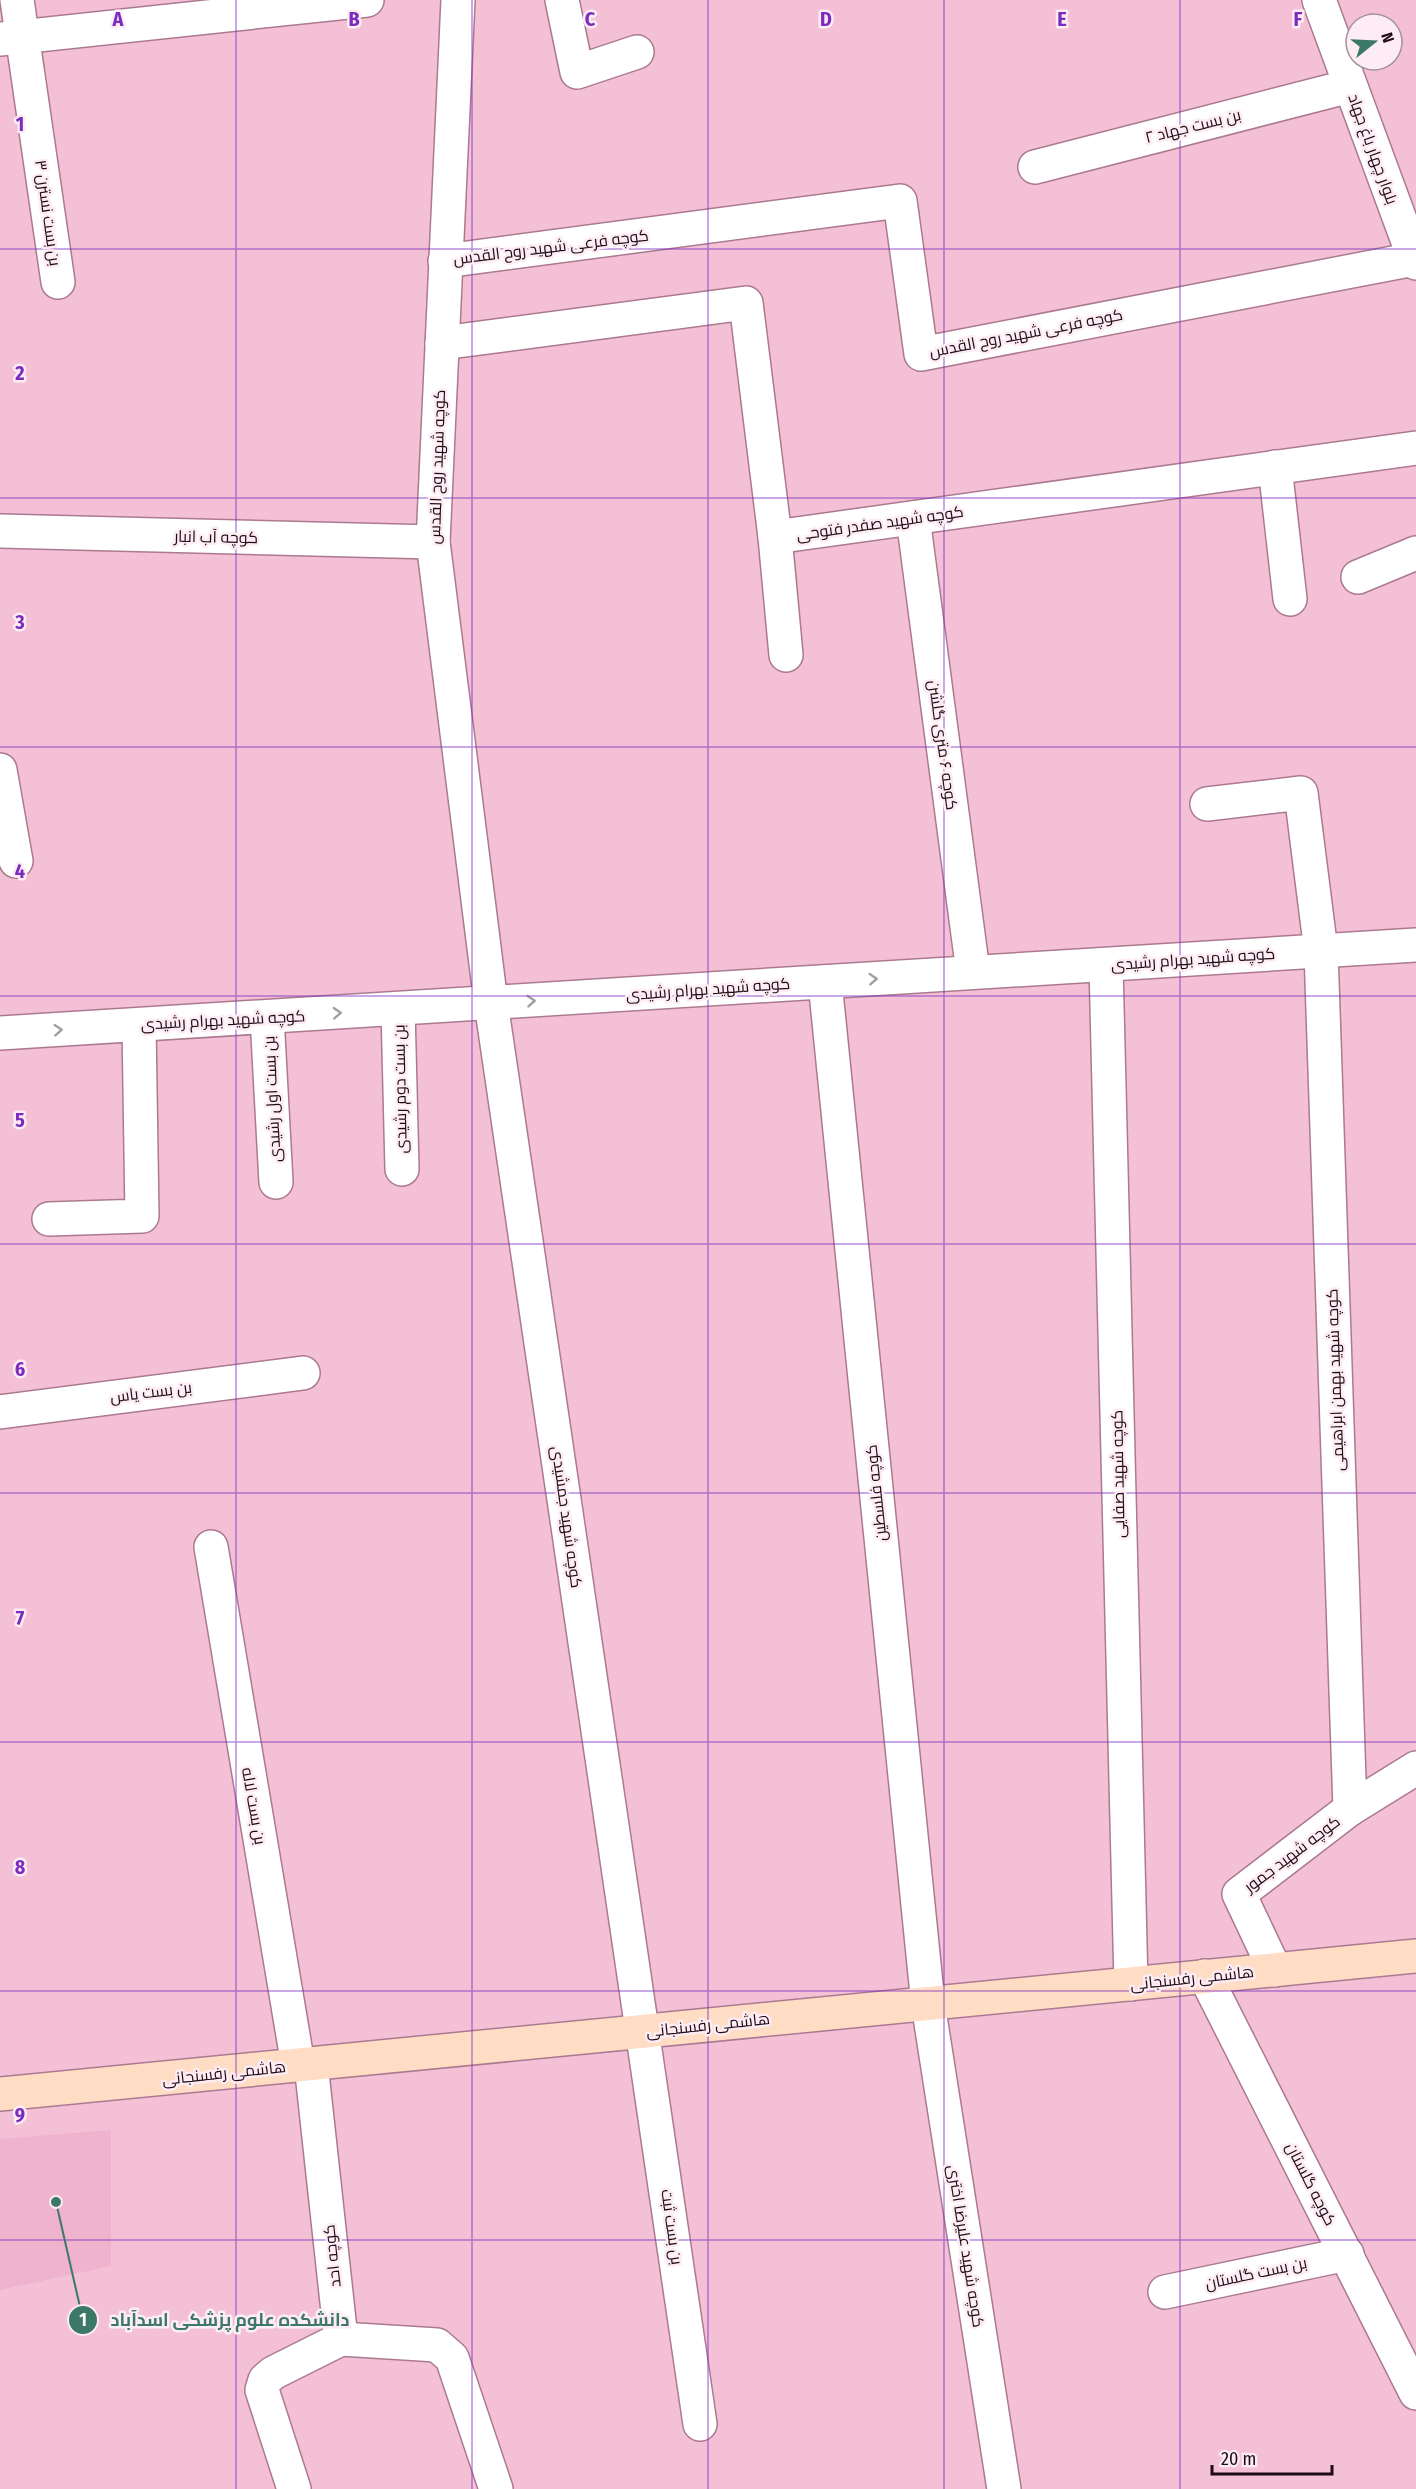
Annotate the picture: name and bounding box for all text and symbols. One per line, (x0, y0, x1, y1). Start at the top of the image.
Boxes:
text: A (112, 7, 125, 31)
text: B (348, 7, 360, 31)
text: C (585, 7, 596, 31)
text: D (820, 7, 832, 31)
text: E (1057, 7, 1067, 31)
text: F (1294, 7, 1303, 31)
north arrow (1344, 12, 1404, 72)
text: N (1377, 30, 1398, 45)
street label: بلوار چهار باغ جهاد (1342, 91, 1402, 208)
street label: بن بست جهاد ۲ (1143, 105, 1243, 148)
text: 1 (16, 112, 24, 136)
street label: بن بست نسترن ۳ (30, 159, 65, 267)
street label: کوچه فرعی شهید روح القدس (452, 226, 650, 270)
street label: کوچه فرعی شهید روح القدس (928, 305, 1125, 363)
text: 2 (14, 361, 25, 385)
street label: کوچه شهید روح القدس (425, 389, 451, 545)
street label: کوچه شهید صفدر فتوحی (795, 502, 965, 546)
street label: کوچه آب انبار (173, 527, 258, 549)
text: 3 (14, 610, 25, 634)
street label: کوچه ۶ متری گلشن (923, 679, 962, 811)
text: 4 (15, 859, 25, 883)
street label: کوچه شهید بهرام رشیدی (1110, 944, 1276, 976)
one-way arrow (868, 973, 877, 986)
street label: کوچه شهید بهرام رشیدی (625, 974, 791, 1006)
one-way arrow (527, 994, 536, 1007)
street label: کوچه شهید بهرام رشیدی (140, 1006, 306, 1036)
one-way arrow (332, 1006, 341, 1019)
one-way arrow (54, 1023, 63, 1036)
street label: بن بست دوم رشیدی (389, 1024, 413, 1154)
street label: بن بست اول رشیدی (259, 1035, 286, 1163)
text: 5 (15, 1108, 25, 1132)
street label: کوچه شهید بهمن ابراهیمی (1322, 1288, 1350, 1472)
text: 6 (15, 1357, 25, 1381)
street label: بن بست یاس (109, 1378, 193, 1407)
street label: کوچه شهید صفایی (1107, 1410, 1131, 1538)
street label: کوچه فلسطین (861, 1443, 893, 1542)
street label: کوچه شهید جمشیدی (546, 1445, 586, 1589)
text: 7 (16, 1606, 25, 1630)
street label: بن بست لاله (237, 1766, 270, 1846)
street label: کوچه شهید جمور (1240, 1812, 1345, 1898)
text: 8 (15, 1855, 26, 1879)
street label: هاشمی رفسنجانی (1129, 1962, 1255, 1995)
street label: هاشمی رفسنجانی (645, 2009, 771, 2042)
street label: هاشمی رفسنجانی (161, 2057, 287, 2090)
text: 9 (15, 2103, 25, 2127)
street label: کوچه گلستان (1280, 2139, 1340, 2230)
street label: کوچه شهید علیرضا اختری (942, 2163, 988, 2329)
street label: بن بست ثبت (656, 2188, 687, 2266)
street label: کوچه احد (319, 2224, 347, 2288)
street label: بن بست گلستان (1203, 2253, 1309, 2294)
callout: دانشکده علوم پزشکی اسدآباد (68, 2302, 361, 2338)
text: 1 (79, 2309, 87, 2331)
text: دانشکده علوم پزشکی اسدآباد (111, 2309, 350, 2332)
scale bar (1212, 2438, 1332, 2476)
text: 20 m (1221, 2448, 1256, 2470)

